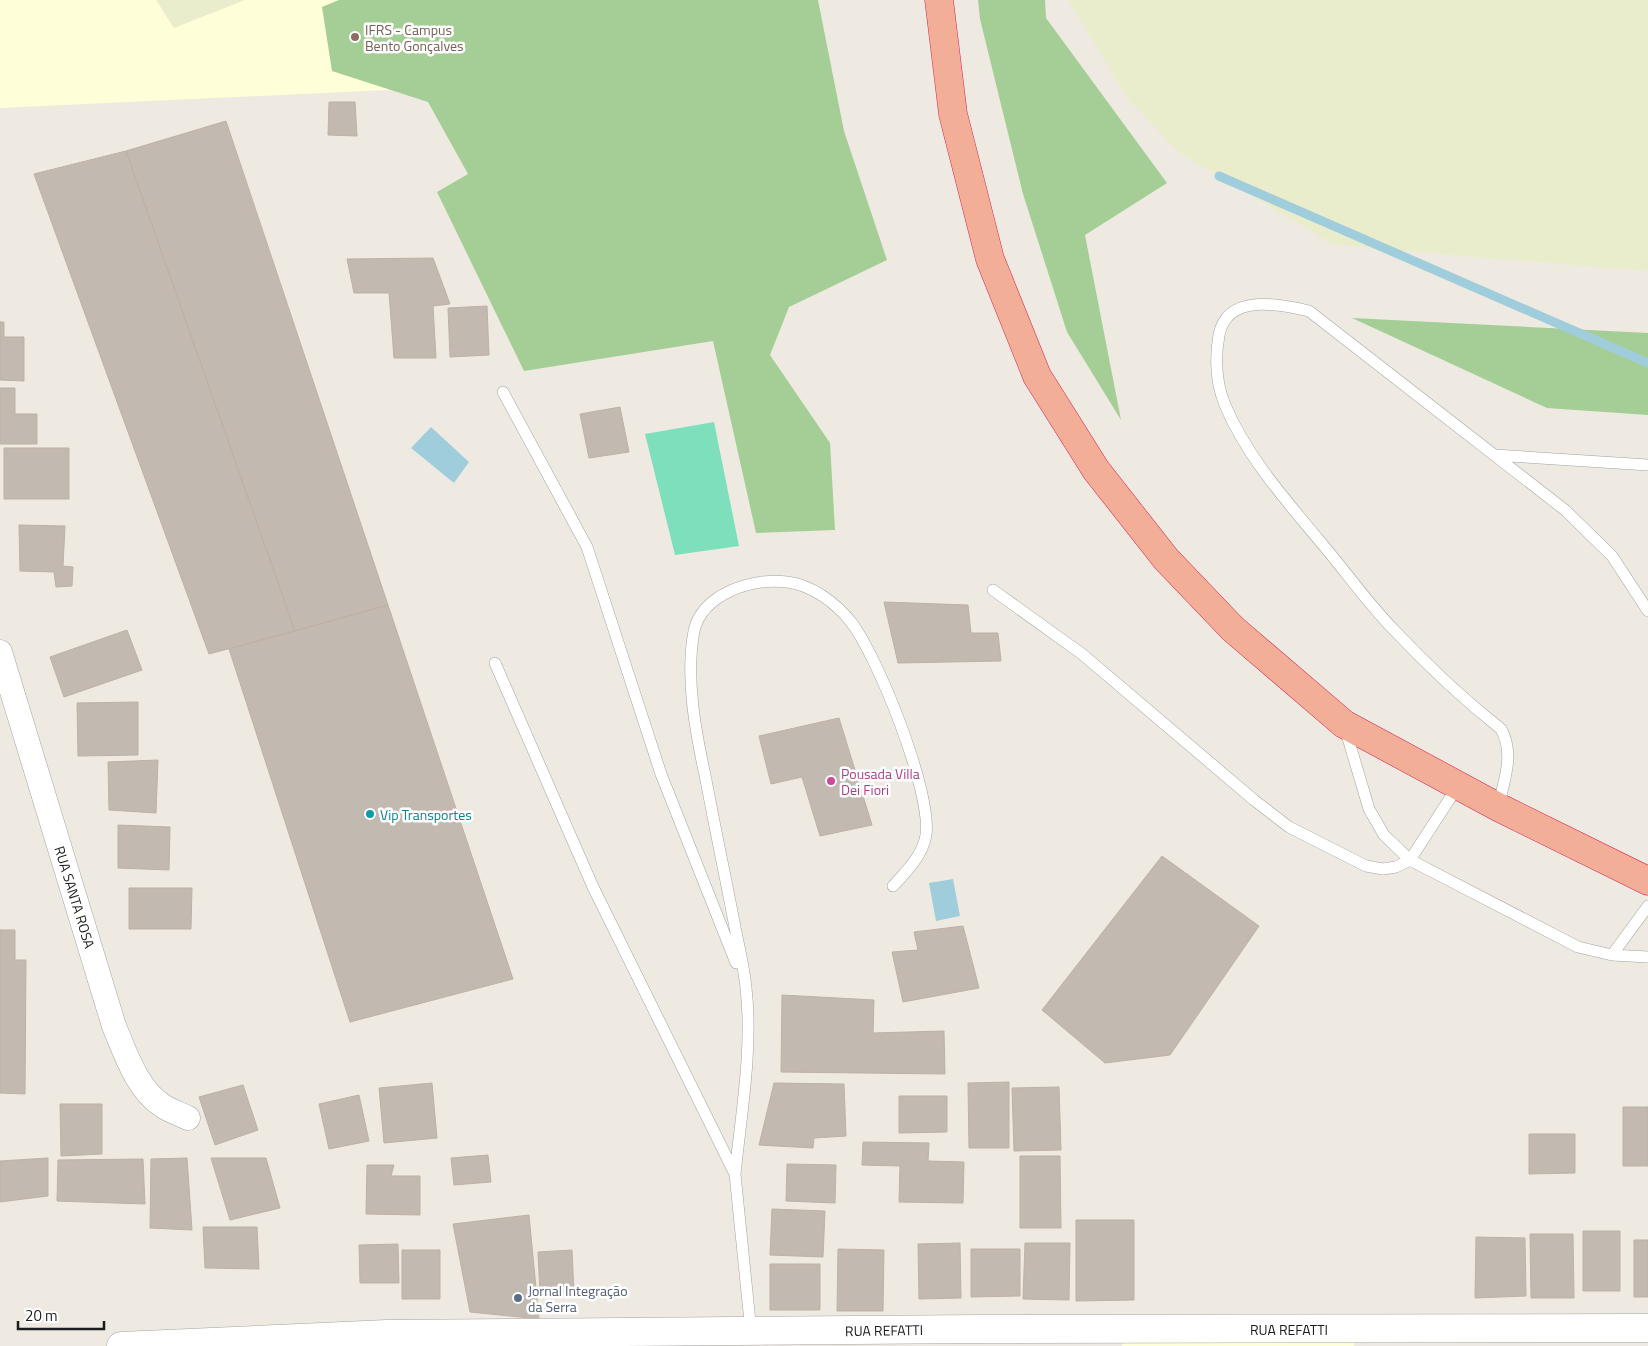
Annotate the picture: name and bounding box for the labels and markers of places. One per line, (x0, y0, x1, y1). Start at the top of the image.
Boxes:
place label: IFRS - Campus Bento Gonçalves (365, 19, 464, 56)
marker: IFRS - Campus Bento Gonçalves (349, 31, 361, 43)
place label: Pousada Villa Dei Fiori (841, 763, 920, 800)
marker: Pousada Villa Dei Fiori (825, 775, 837, 787)
place label: Vip Transportes (380, 804, 472, 825)
marker: Vip Transportes (364, 808, 376, 820)
place label: Jornal Integração da Serra (528, 1280, 628, 1317)
marker: Jornal Integração da Serra (512, 1292, 524, 1304)

